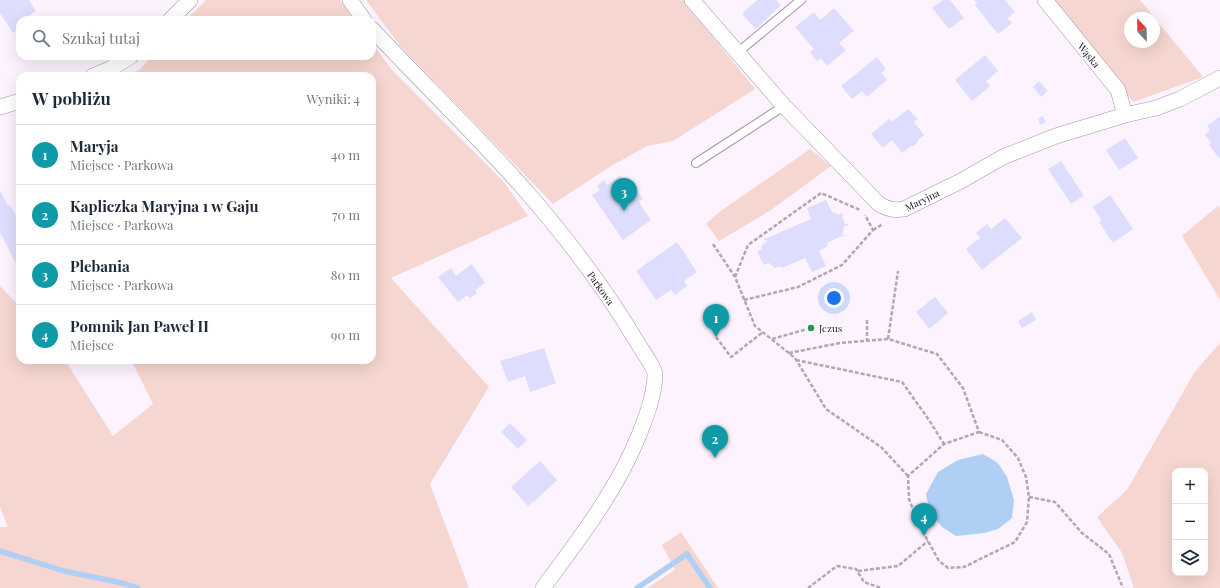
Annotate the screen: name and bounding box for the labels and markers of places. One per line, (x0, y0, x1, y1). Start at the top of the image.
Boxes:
pin: 3 (611, 178, 637, 211)
pin: 1 (703, 304, 729, 337)
place label: Jezus (818, 321, 842, 335)
marker: Jezus (806, 323, 816, 333)
pin: 2 (702, 425, 728, 458)
pin: 4 (911, 503, 937, 536)

